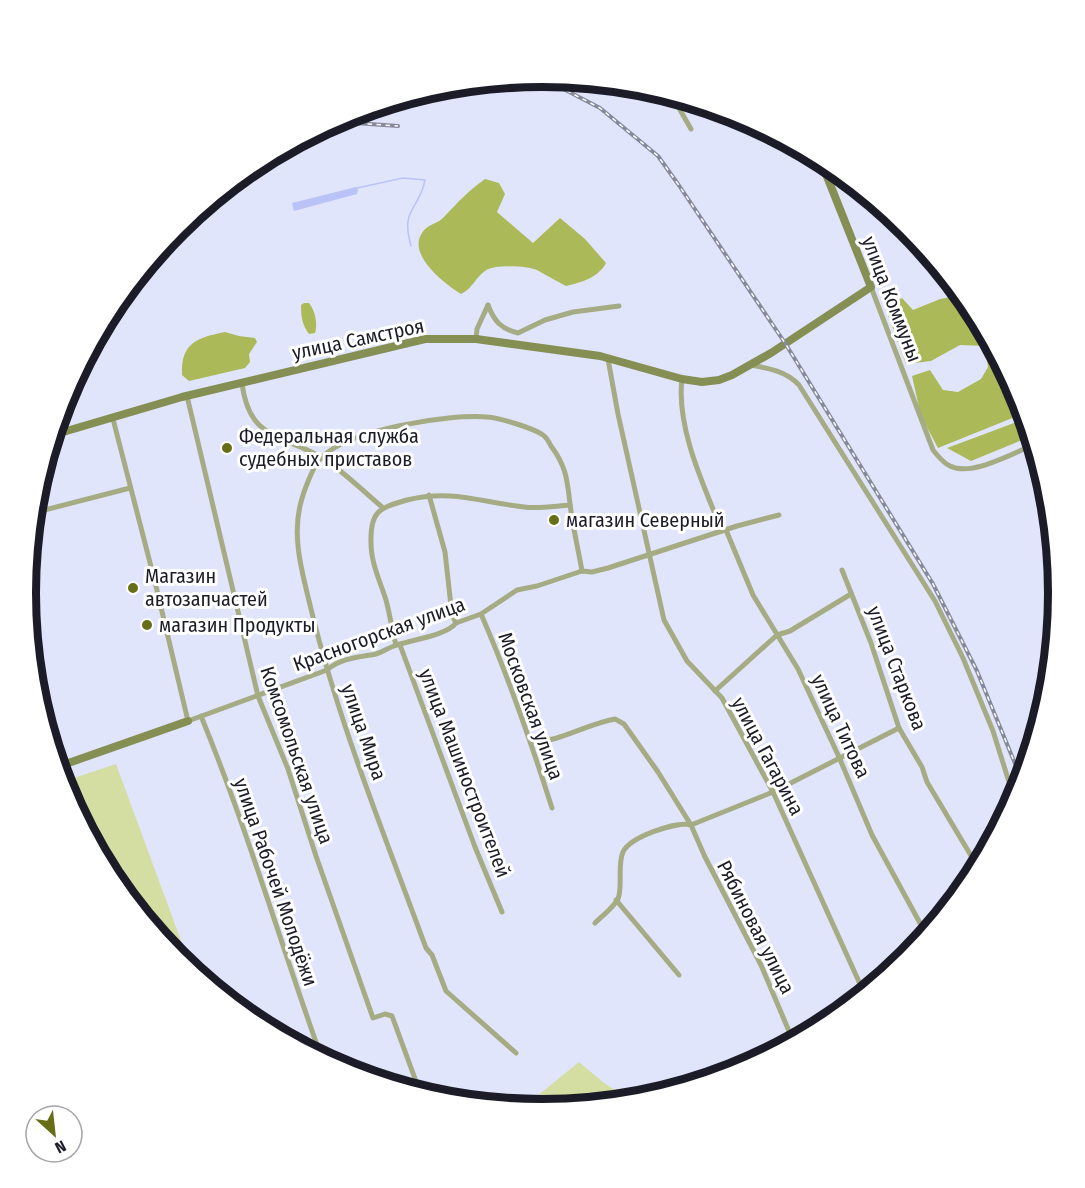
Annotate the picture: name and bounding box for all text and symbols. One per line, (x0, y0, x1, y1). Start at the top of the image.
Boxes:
street label: улица Коммуны (857, 233, 927, 365)
street label: улица Самстроя (290, 313, 426, 365)
place label: Федеральная служба судебных приставов (239, 424, 419, 471)
marker: Федеральная служба судебных приставов (220, 441, 234, 455)
place label: магазин Северный (566, 508, 725, 532)
marker: магазин Северный (547, 513, 561, 527)
place label: Магазин автозапчастей (145, 564, 268, 611)
marker: Магазин автозапчастей (126, 581, 140, 595)
street label: Красногорская улица (290, 592, 468, 676)
street label: улица Старкова (862, 602, 932, 734)
place label: магазин Продукты (159, 613, 316, 637)
marker: магазин Продукты (140, 618, 154, 632)
street label: Московская улица (493, 629, 569, 783)
street label: Комсомольская улица (255, 663, 339, 847)
street label: улица Машиностроителей (414, 665, 516, 881)
street label: улица Титова (806, 670, 876, 782)
street label: улица Мира (336, 681, 392, 783)
street label: улица Гагарина (727, 693, 809, 819)
street label: улица Рабочей Молодёжи (229, 775, 323, 989)
street label: Рябиновая улица (712, 856, 800, 998)
north arrow (24, 1104, 84, 1164)
text: N (52, 1136, 69, 1158)

